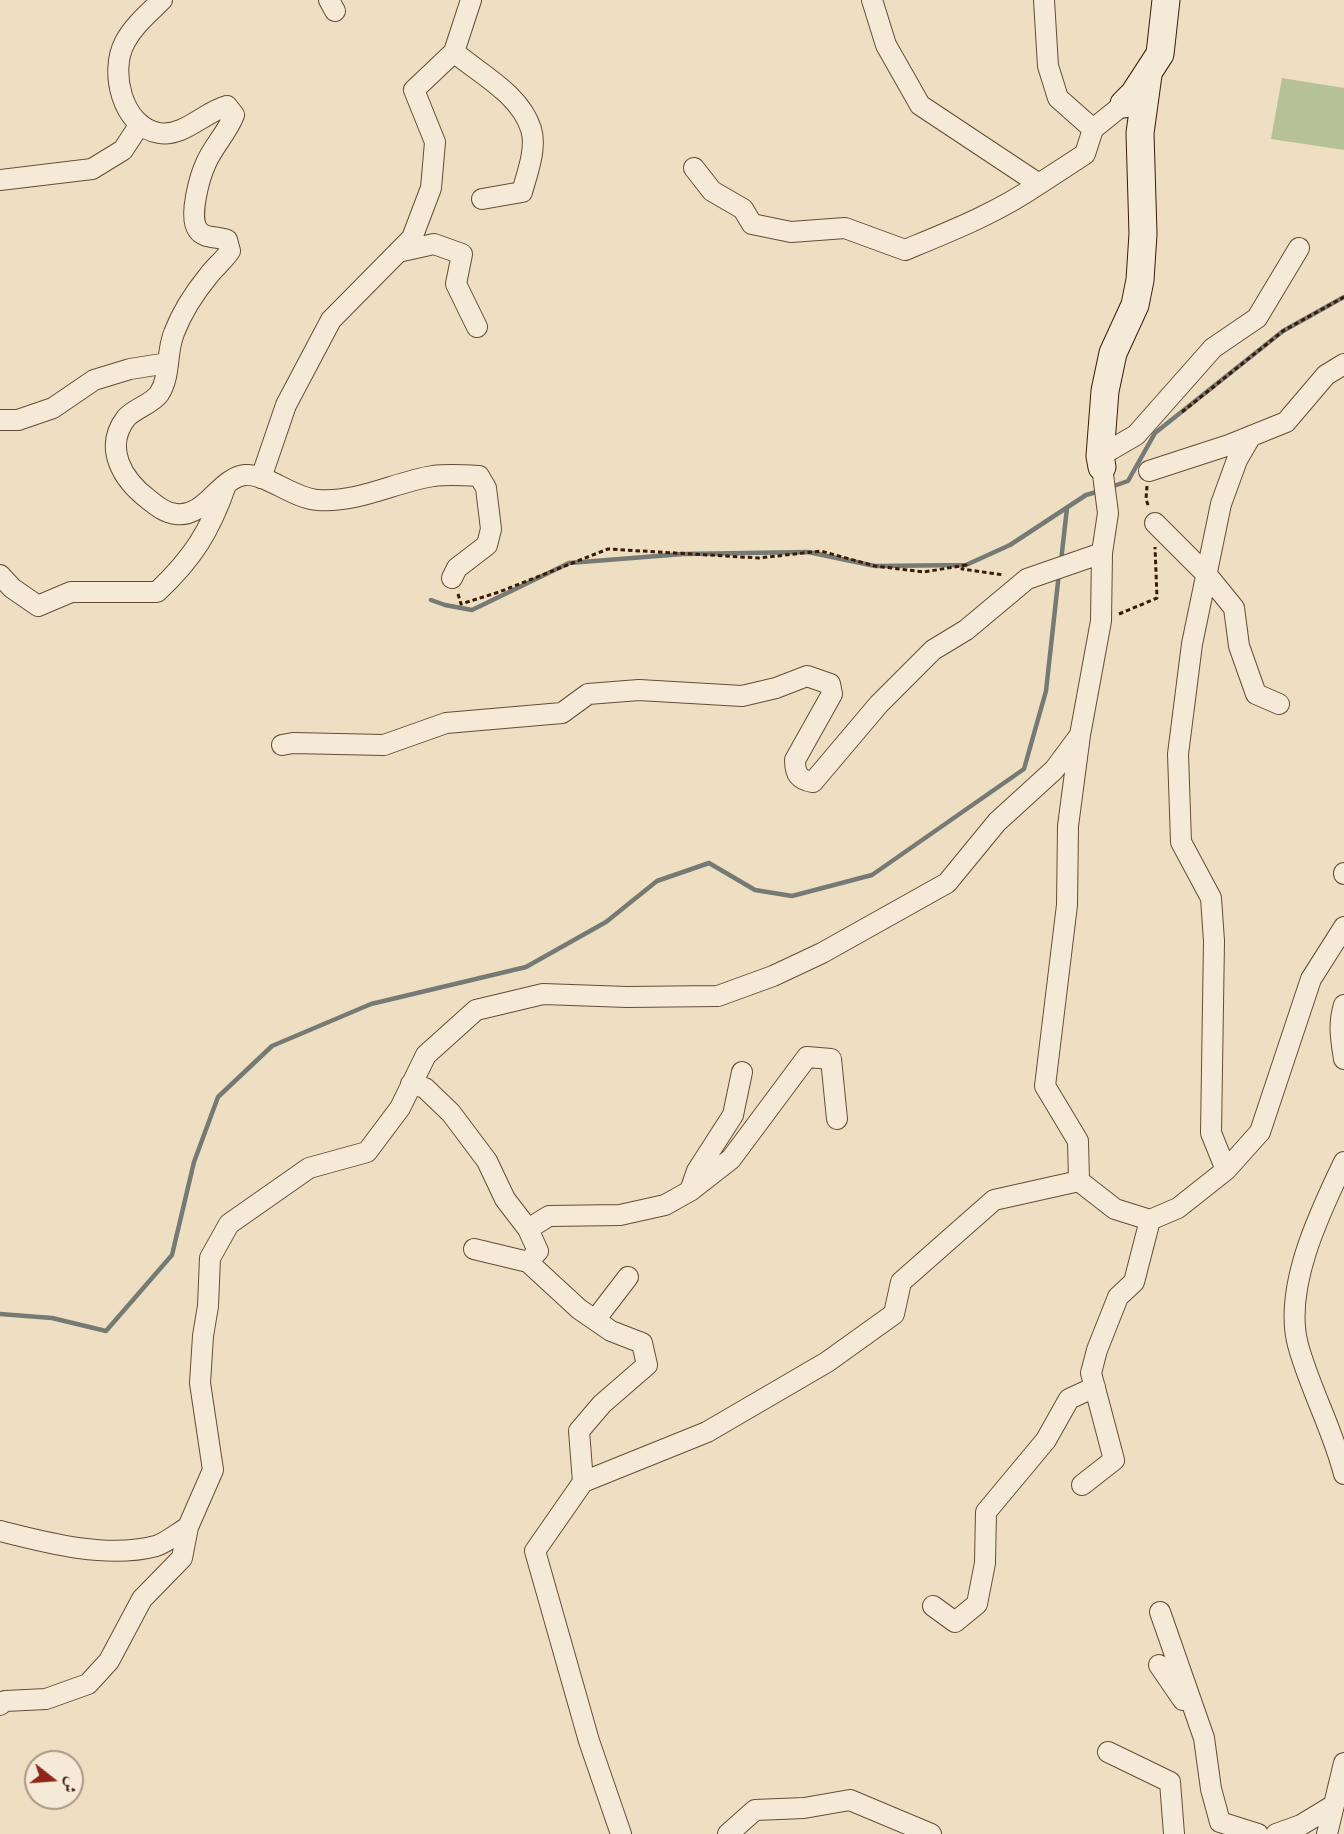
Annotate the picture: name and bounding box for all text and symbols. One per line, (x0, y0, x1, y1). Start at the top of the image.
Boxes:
north arrow (24, 1750, 84, 1810)
text: ش (59, 1775, 79, 1795)

